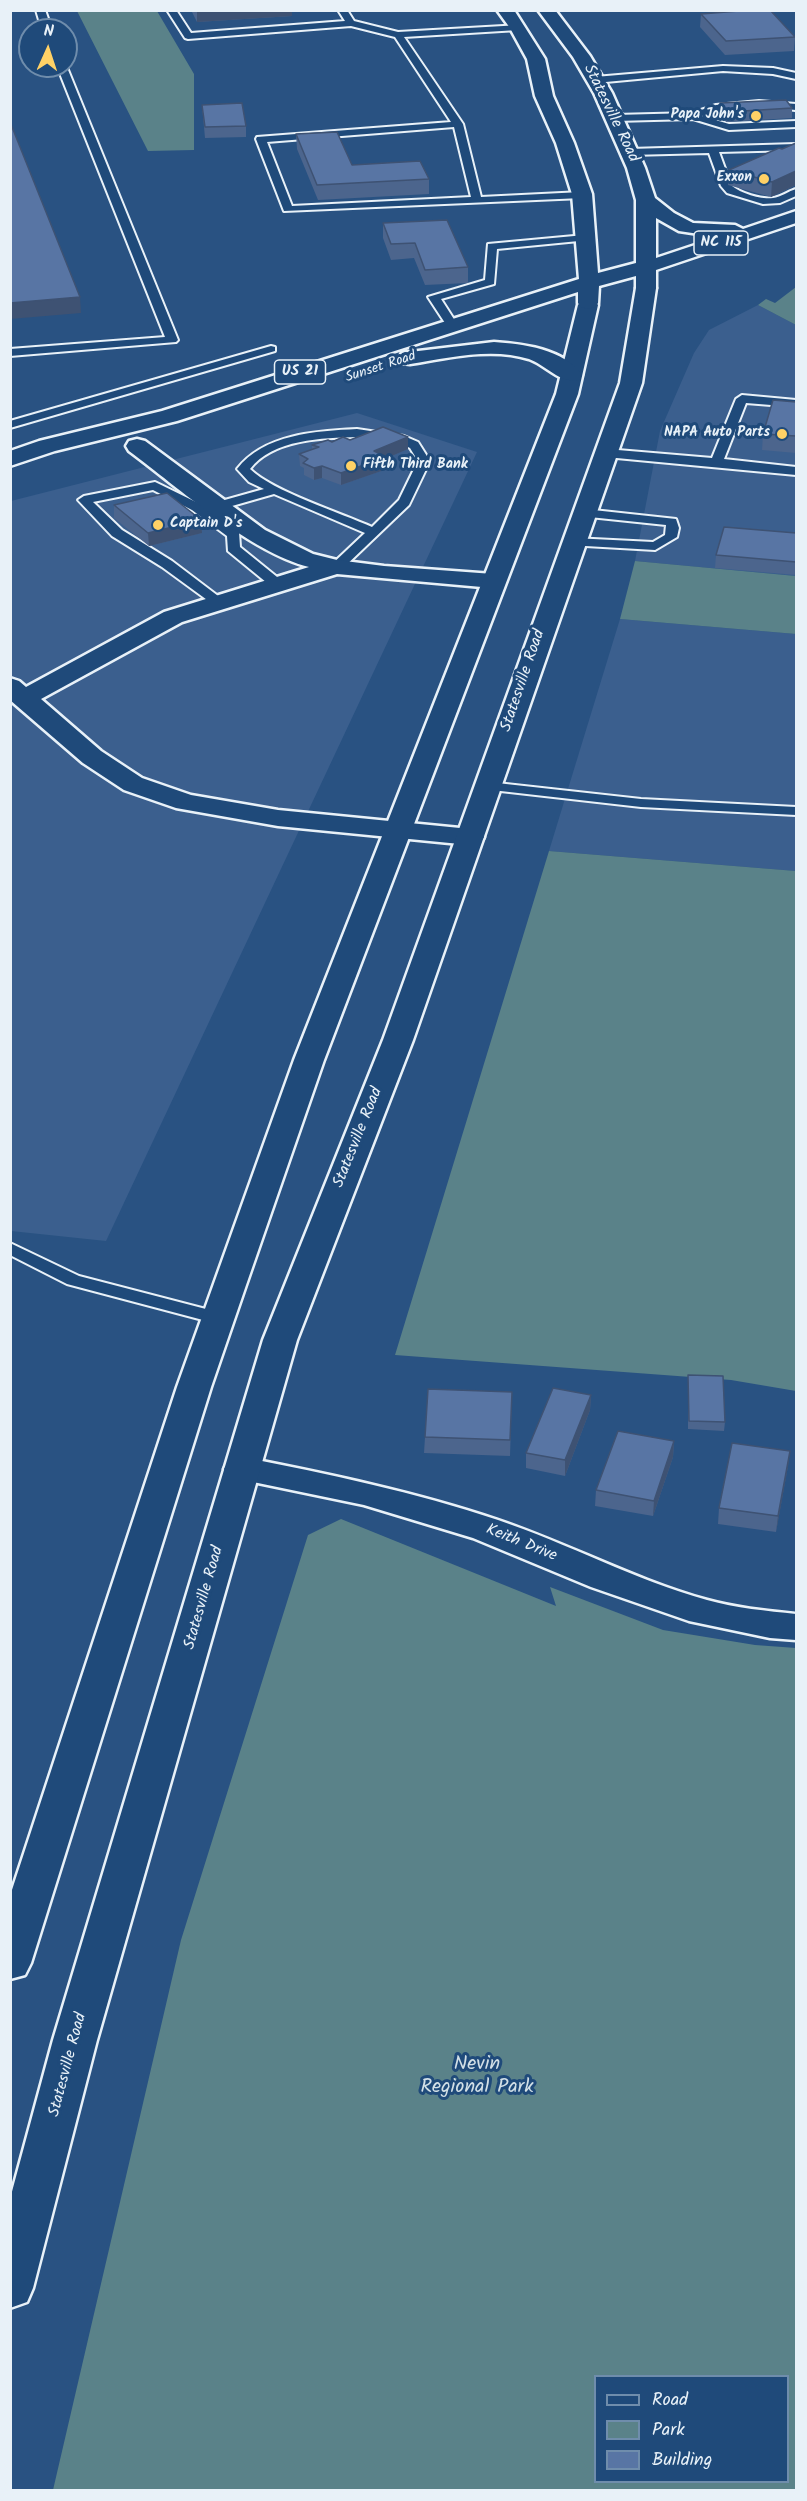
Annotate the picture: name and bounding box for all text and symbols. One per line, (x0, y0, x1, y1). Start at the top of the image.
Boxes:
north arrow (18, 18, 78, 78)
text: N (43, 19, 55, 44)
street label: Statesville Road (578, 62, 642, 166)
place label: Papa John's (671, 108, 744, 124)
marker: Papa John's (749, 109, 763, 123)
place label: Exxon (717, 171, 752, 187)
marker: Exxon (757, 172, 771, 186)
road number: NC 115 (694, 231, 748, 255)
street label: Sunset Road (344, 349, 418, 387)
road number: US 21 (274, 360, 326, 384)
place label: NAPA Auto Parts (664, 426, 770, 442)
marker: NAPA Auto Parts (775, 427, 789, 441)
place label: Fifth Third Bank (363, 458, 468, 474)
marker: Fifth Third Bank (344, 459, 358, 473)
place label: Captain D's (170, 517, 242, 533)
marker: Captain D's (151, 518, 165, 532)
street label: Statesville Road (498, 628, 550, 734)
street label: Statesville Road (330, 1085, 388, 1191)
street label: Keith Drive (483, 1521, 559, 1567)
street label: Statesville Road (181, 1544, 229, 1652)
street label: Statesville Road (46, 2011, 92, 2119)
park label: Nevin Regional Park (420, 2054, 534, 2101)
legend (594, 2375, 789, 2483)
text: Road (652, 2386, 688, 2415)
text: Park (652, 2416, 685, 2445)
text: Building (652, 2446, 712, 2475)

